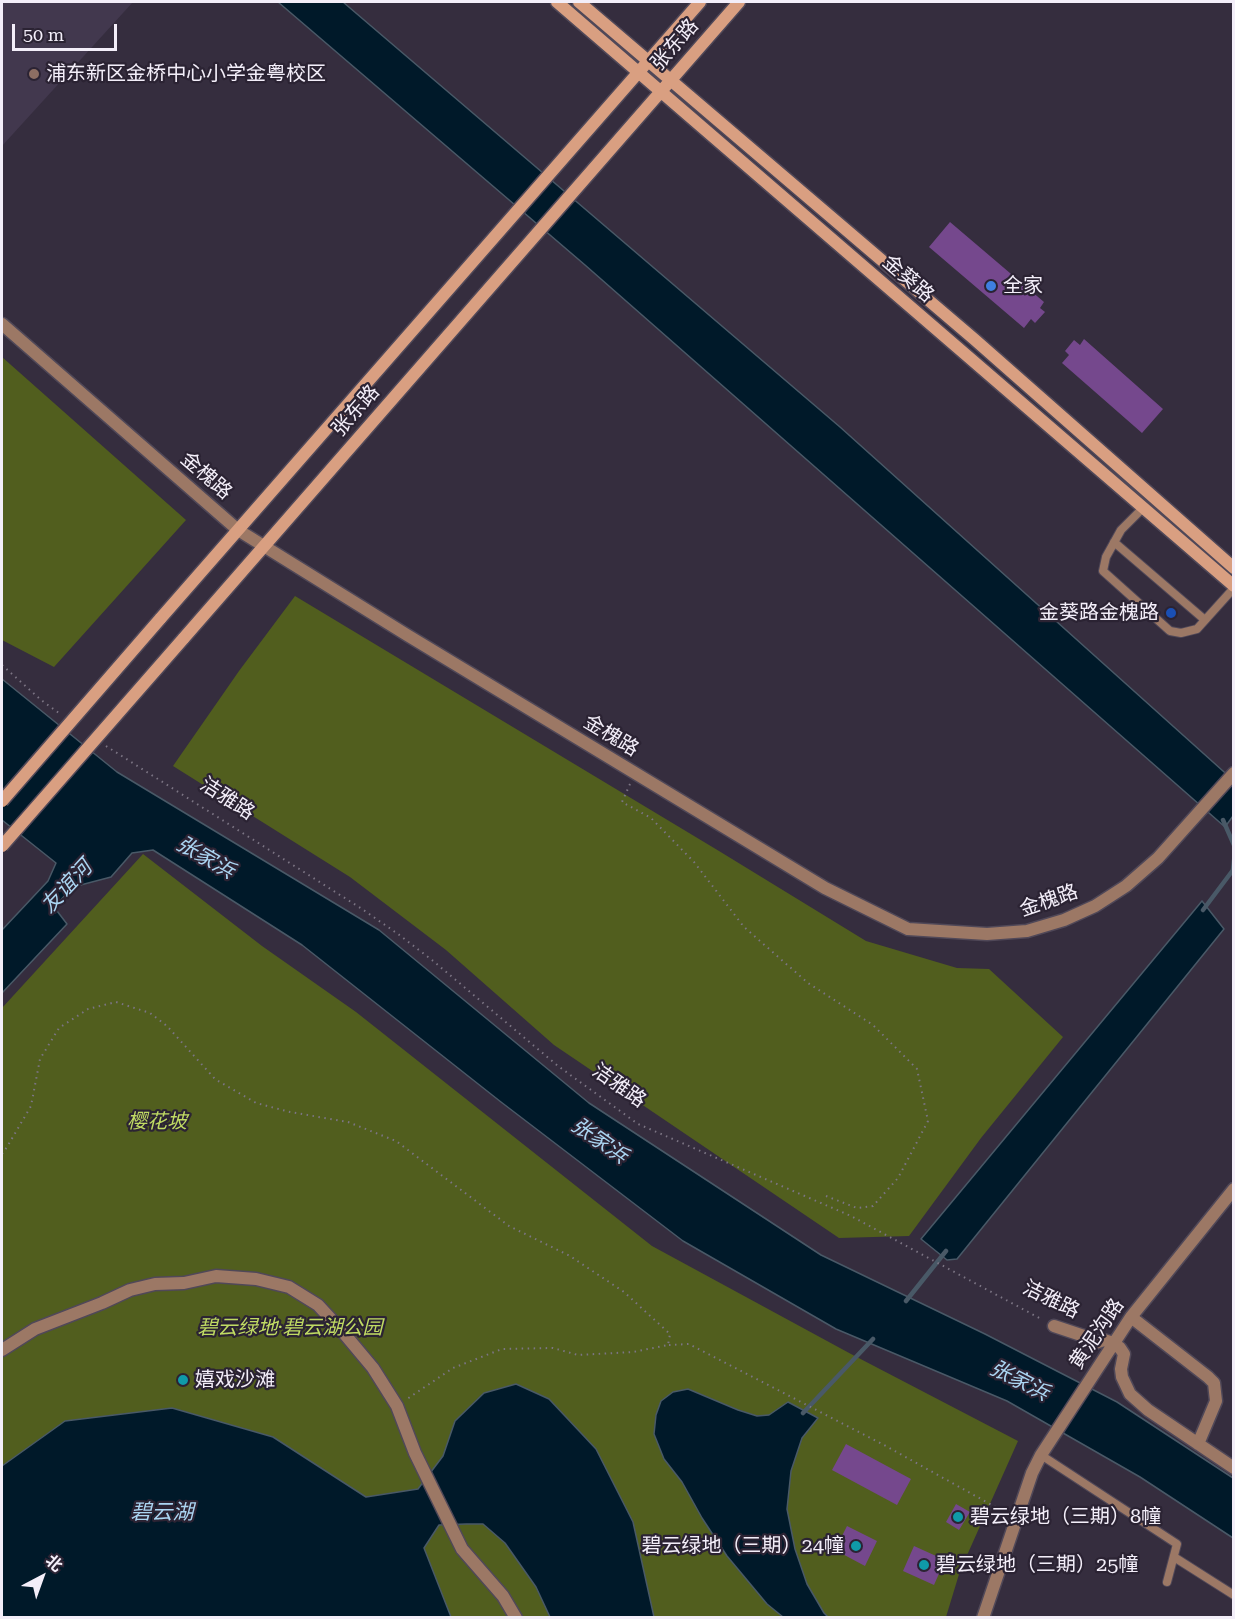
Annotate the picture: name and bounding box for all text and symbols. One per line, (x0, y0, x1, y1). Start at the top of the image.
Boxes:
scale bar (15, 12, 120, 50)
street label: 张东路 (646, 14, 704, 76)
text: 50 m (23, 24, 64, 45)
place label: 浦东新区金桥中心小学金粤校区 (46, 62, 326, 86)
marker: 浦东新区金桥中心小学金粤校区 (27, 67, 41, 81)
street label: 金葵路 (877, 250, 939, 308)
place label: 全家 (1003, 274, 1043, 298)
marker: 全家 (984, 279, 998, 293)
street label: 张东路 (327, 380, 385, 442)
street label: 金槐路 (175, 447, 237, 505)
place label: 金葵路金槐路 (1039, 601, 1159, 625)
marker: 金葵路金槐路 (1164, 606, 1178, 620)
street label: 金槐路 (579, 710, 643, 762)
street label: 洁雅路 (195, 773, 259, 825)
water label: 张家浜 (171, 831, 239, 885)
water label: 友谊河 (36, 855, 98, 919)
street label: 金槐路 (1017, 880, 1081, 922)
street label: 洁雅路 (588, 1059, 650, 1113)
park label: 樱花坡 (127, 1110, 187, 1134)
water label: 张家浜 (566, 1113, 632, 1169)
street label: 洁雅路 (1019, 1276, 1083, 1324)
street label: 黄泥沟路 (1065, 1294, 1129, 1374)
park label: 碧云绿地·碧云湖公园 (197, 1316, 383, 1340)
water label: 张家浜 (985, 1355, 1053, 1407)
place label: 嬉戏沙滩 (195, 1368, 275, 1392)
marker: 嬉戏沙滩 (176, 1373, 190, 1387)
water label: 碧云湖 (131, 1500, 193, 1526)
place label: 碧云绿地（三期）8幢 (970, 1505, 1161, 1529)
marker: 碧云绿地（三期）8幢 (951, 1510, 965, 1524)
place label: 碧云绿地（三期）24幢 (642, 1534, 844, 1558)
marker: 碧云绿地（三期）24幢 (849, 1539, 863, 1553)
north arrow (12, 1547, 72, 1607)
text: 北 (42, 1551, 66, 1575)
place label: 碧云绿地（三期）25幢 (936, 1553, 1138, 1577)
marker: 碧云绿地（三期）25幢 (917, 1558, 931, 1572)

